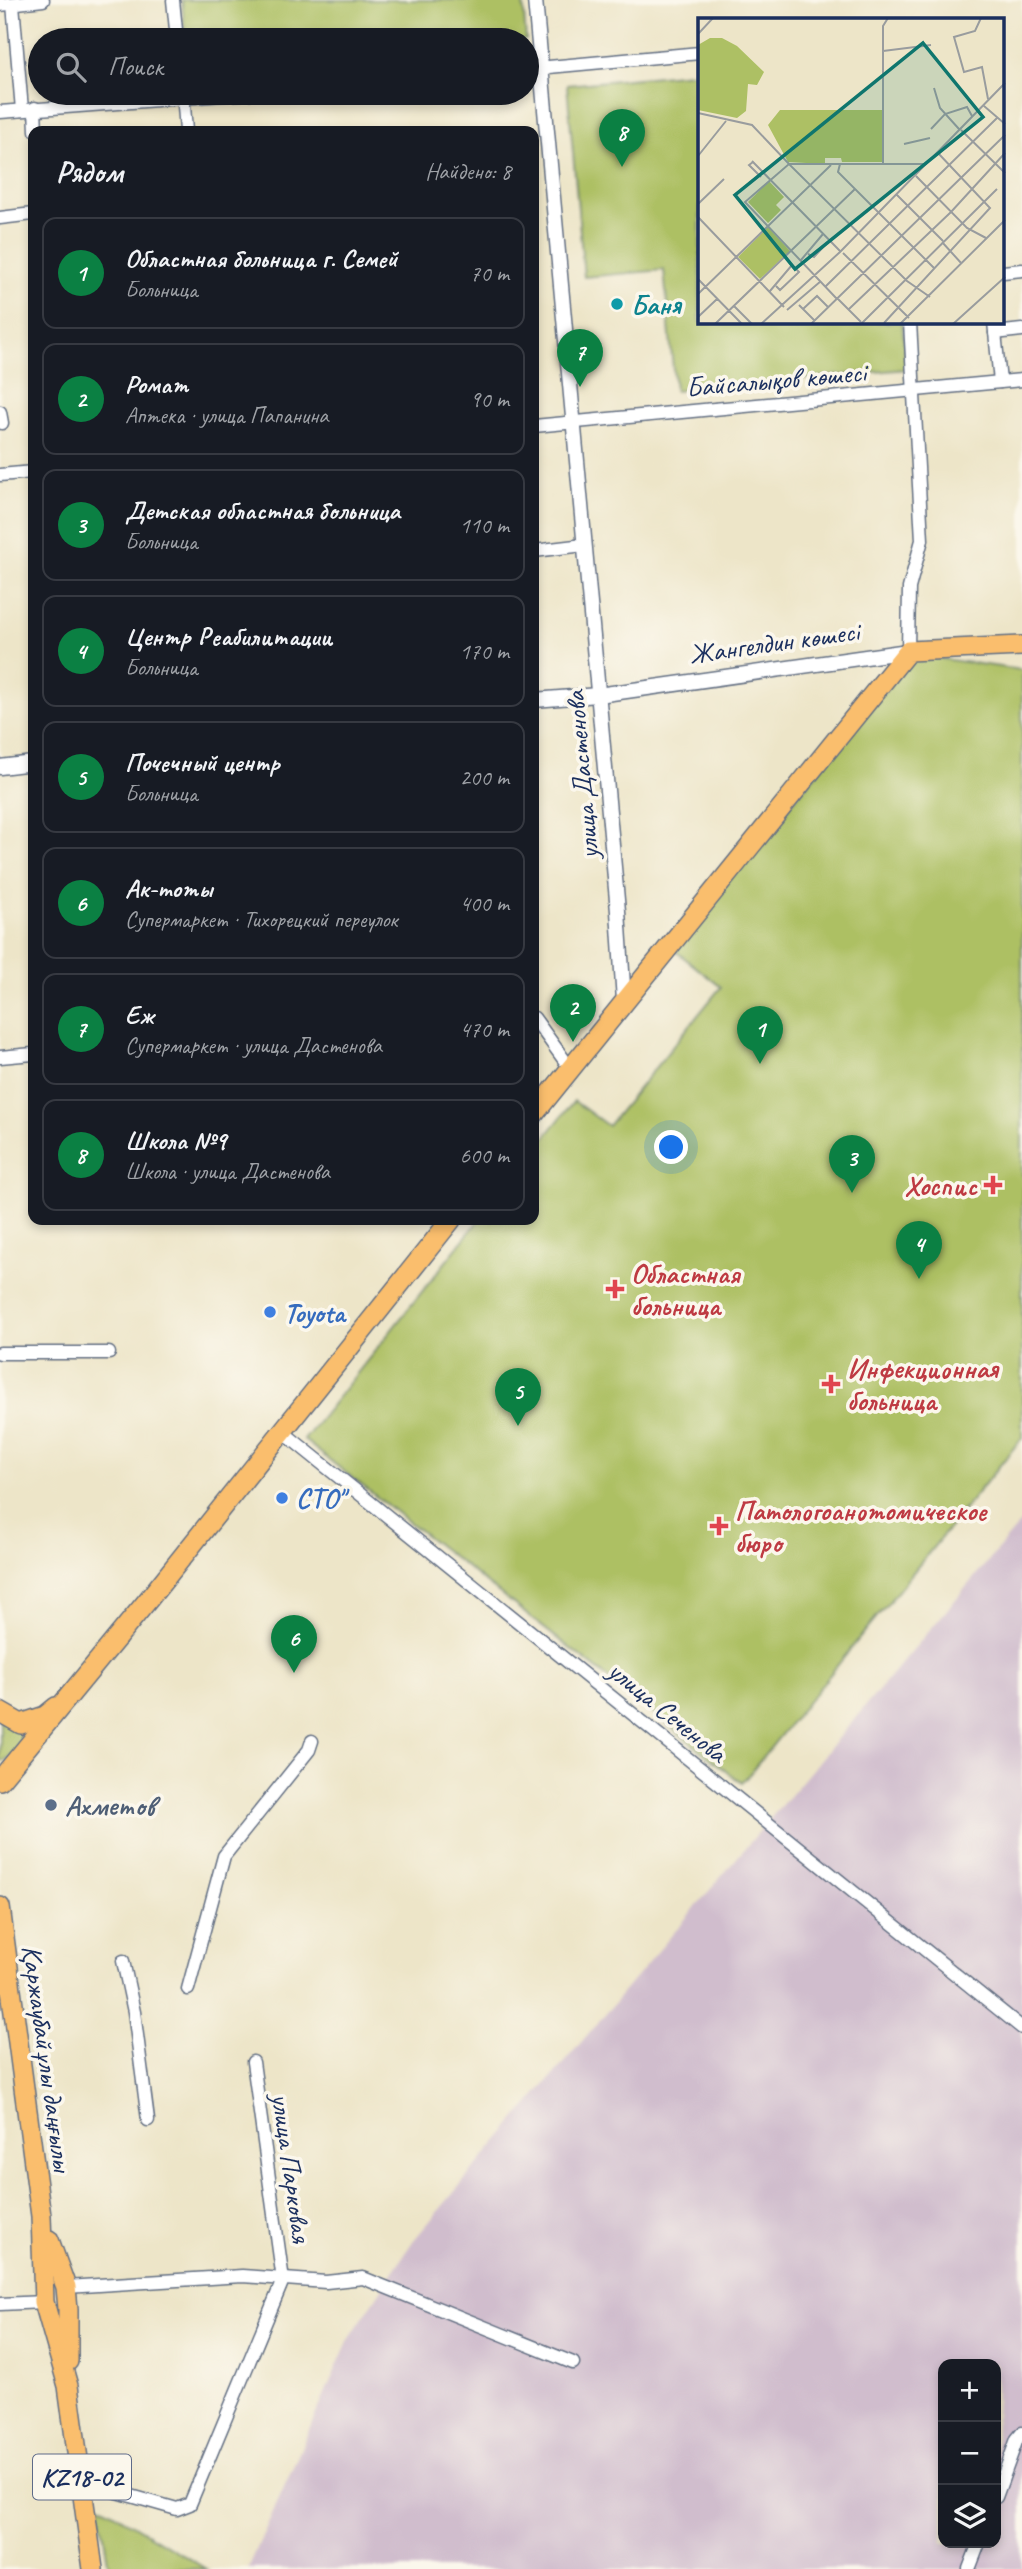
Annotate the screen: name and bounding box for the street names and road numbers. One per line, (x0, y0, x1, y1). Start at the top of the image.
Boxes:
street label: Байсалықов көшесі (685, 354, 871, 405)
street label: Жангелдин көшесі (687, 613, 865, 672)
street label: улица Дастенова (557, 688, 606, 863)
street label: улица Сеченова (600, 1652, 736, 1771)
street label: Қаржаубайұлы даңғылы (14, 1943, 81, 2176)
street label: улица Парковая (263, 2089, 319, 2246)
road number: KZ18-02 (33, 2454, 131, 2500)

